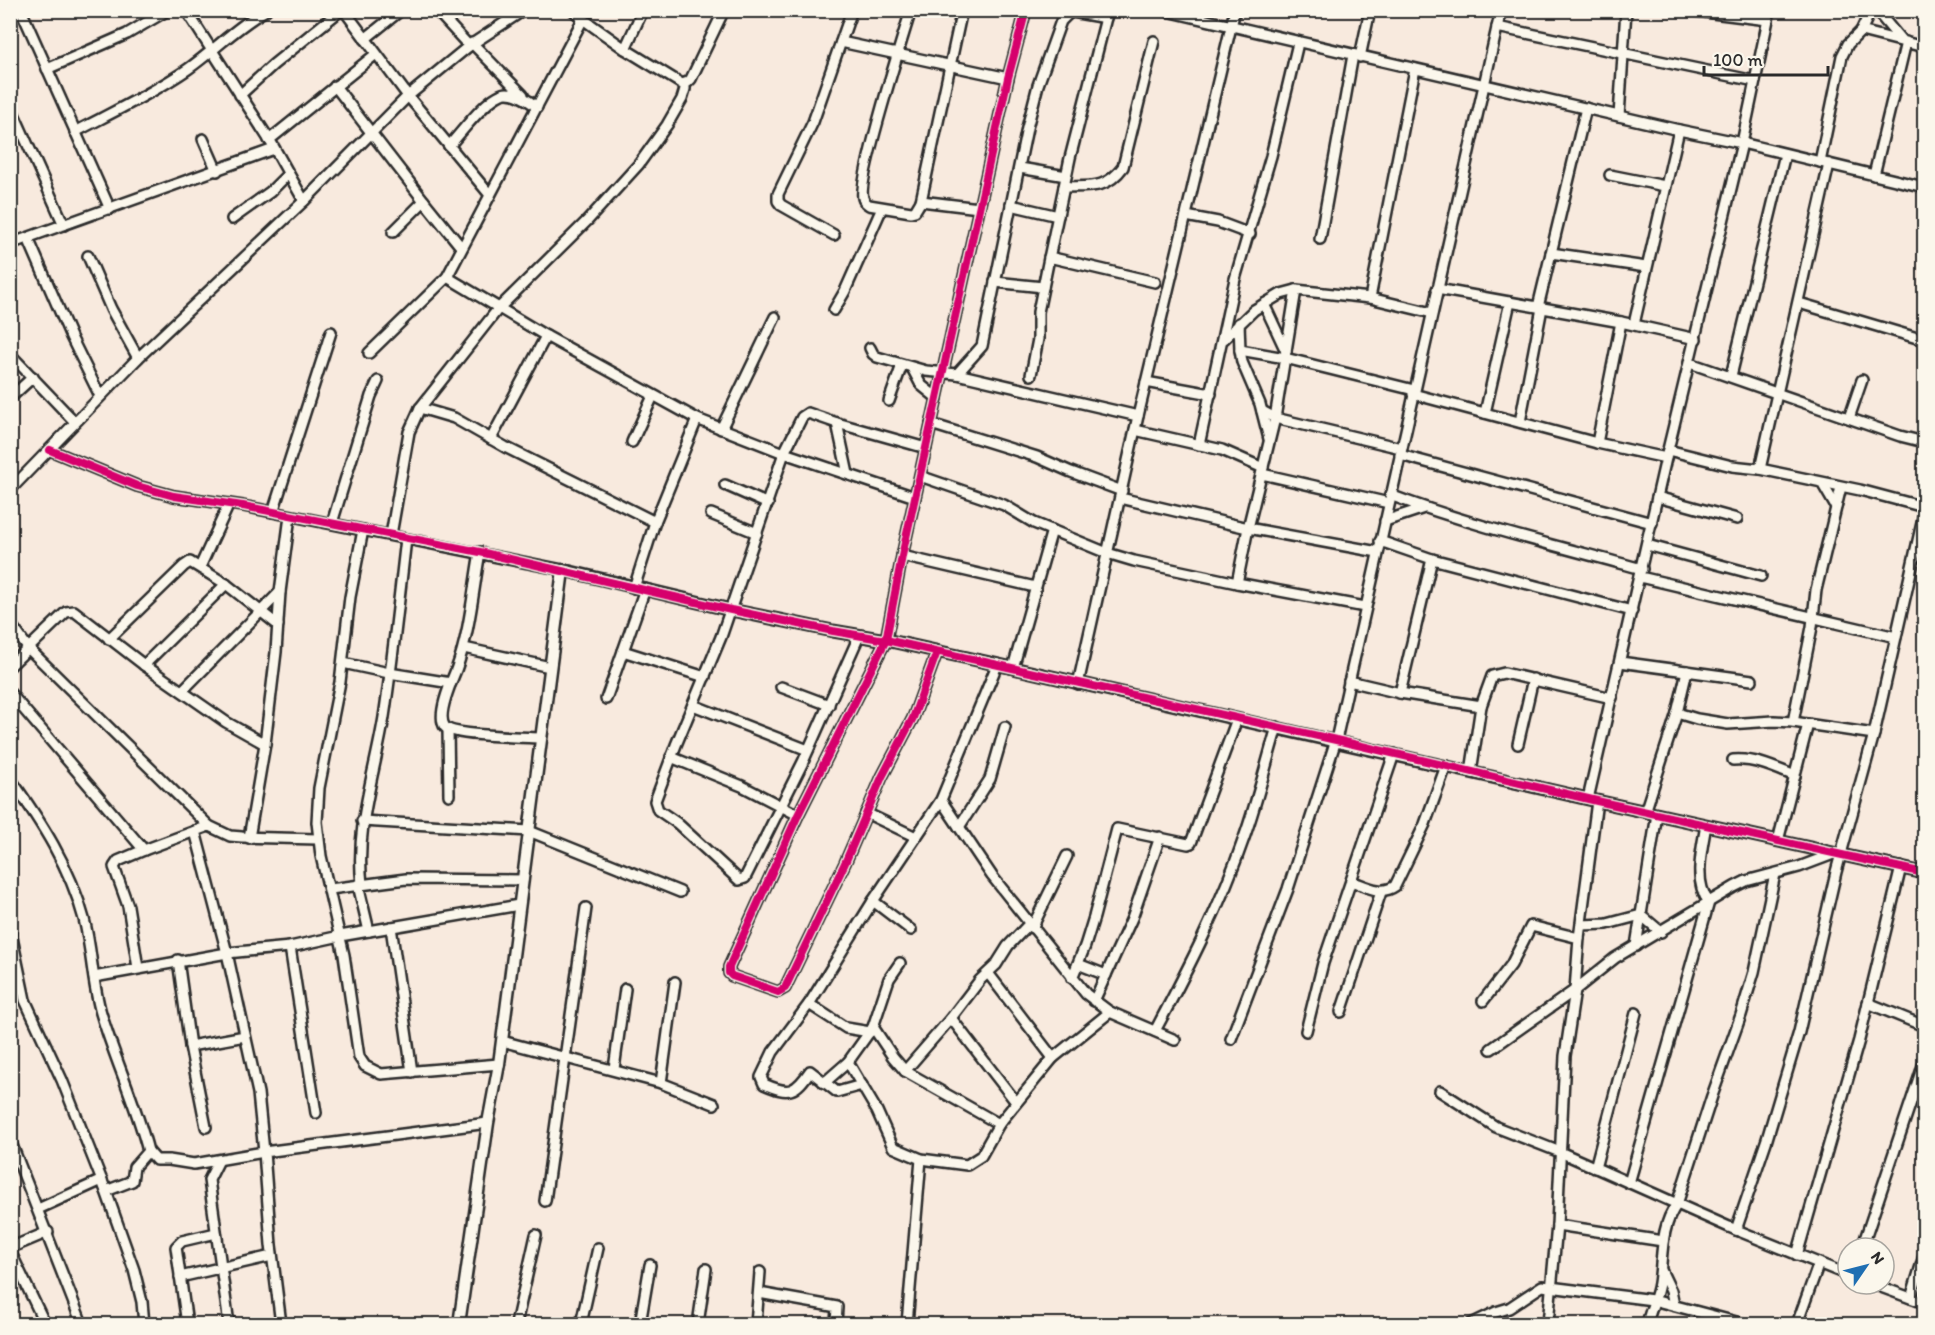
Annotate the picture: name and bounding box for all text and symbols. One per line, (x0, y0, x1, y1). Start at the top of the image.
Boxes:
scale bar (1704, 39, 1828, 77)
text: 100 m (1713, 49, 1763, 71)
north arrow (1836, 1236, 1896, 1296)
text: N (1867, 1248, 1889, 1268)

